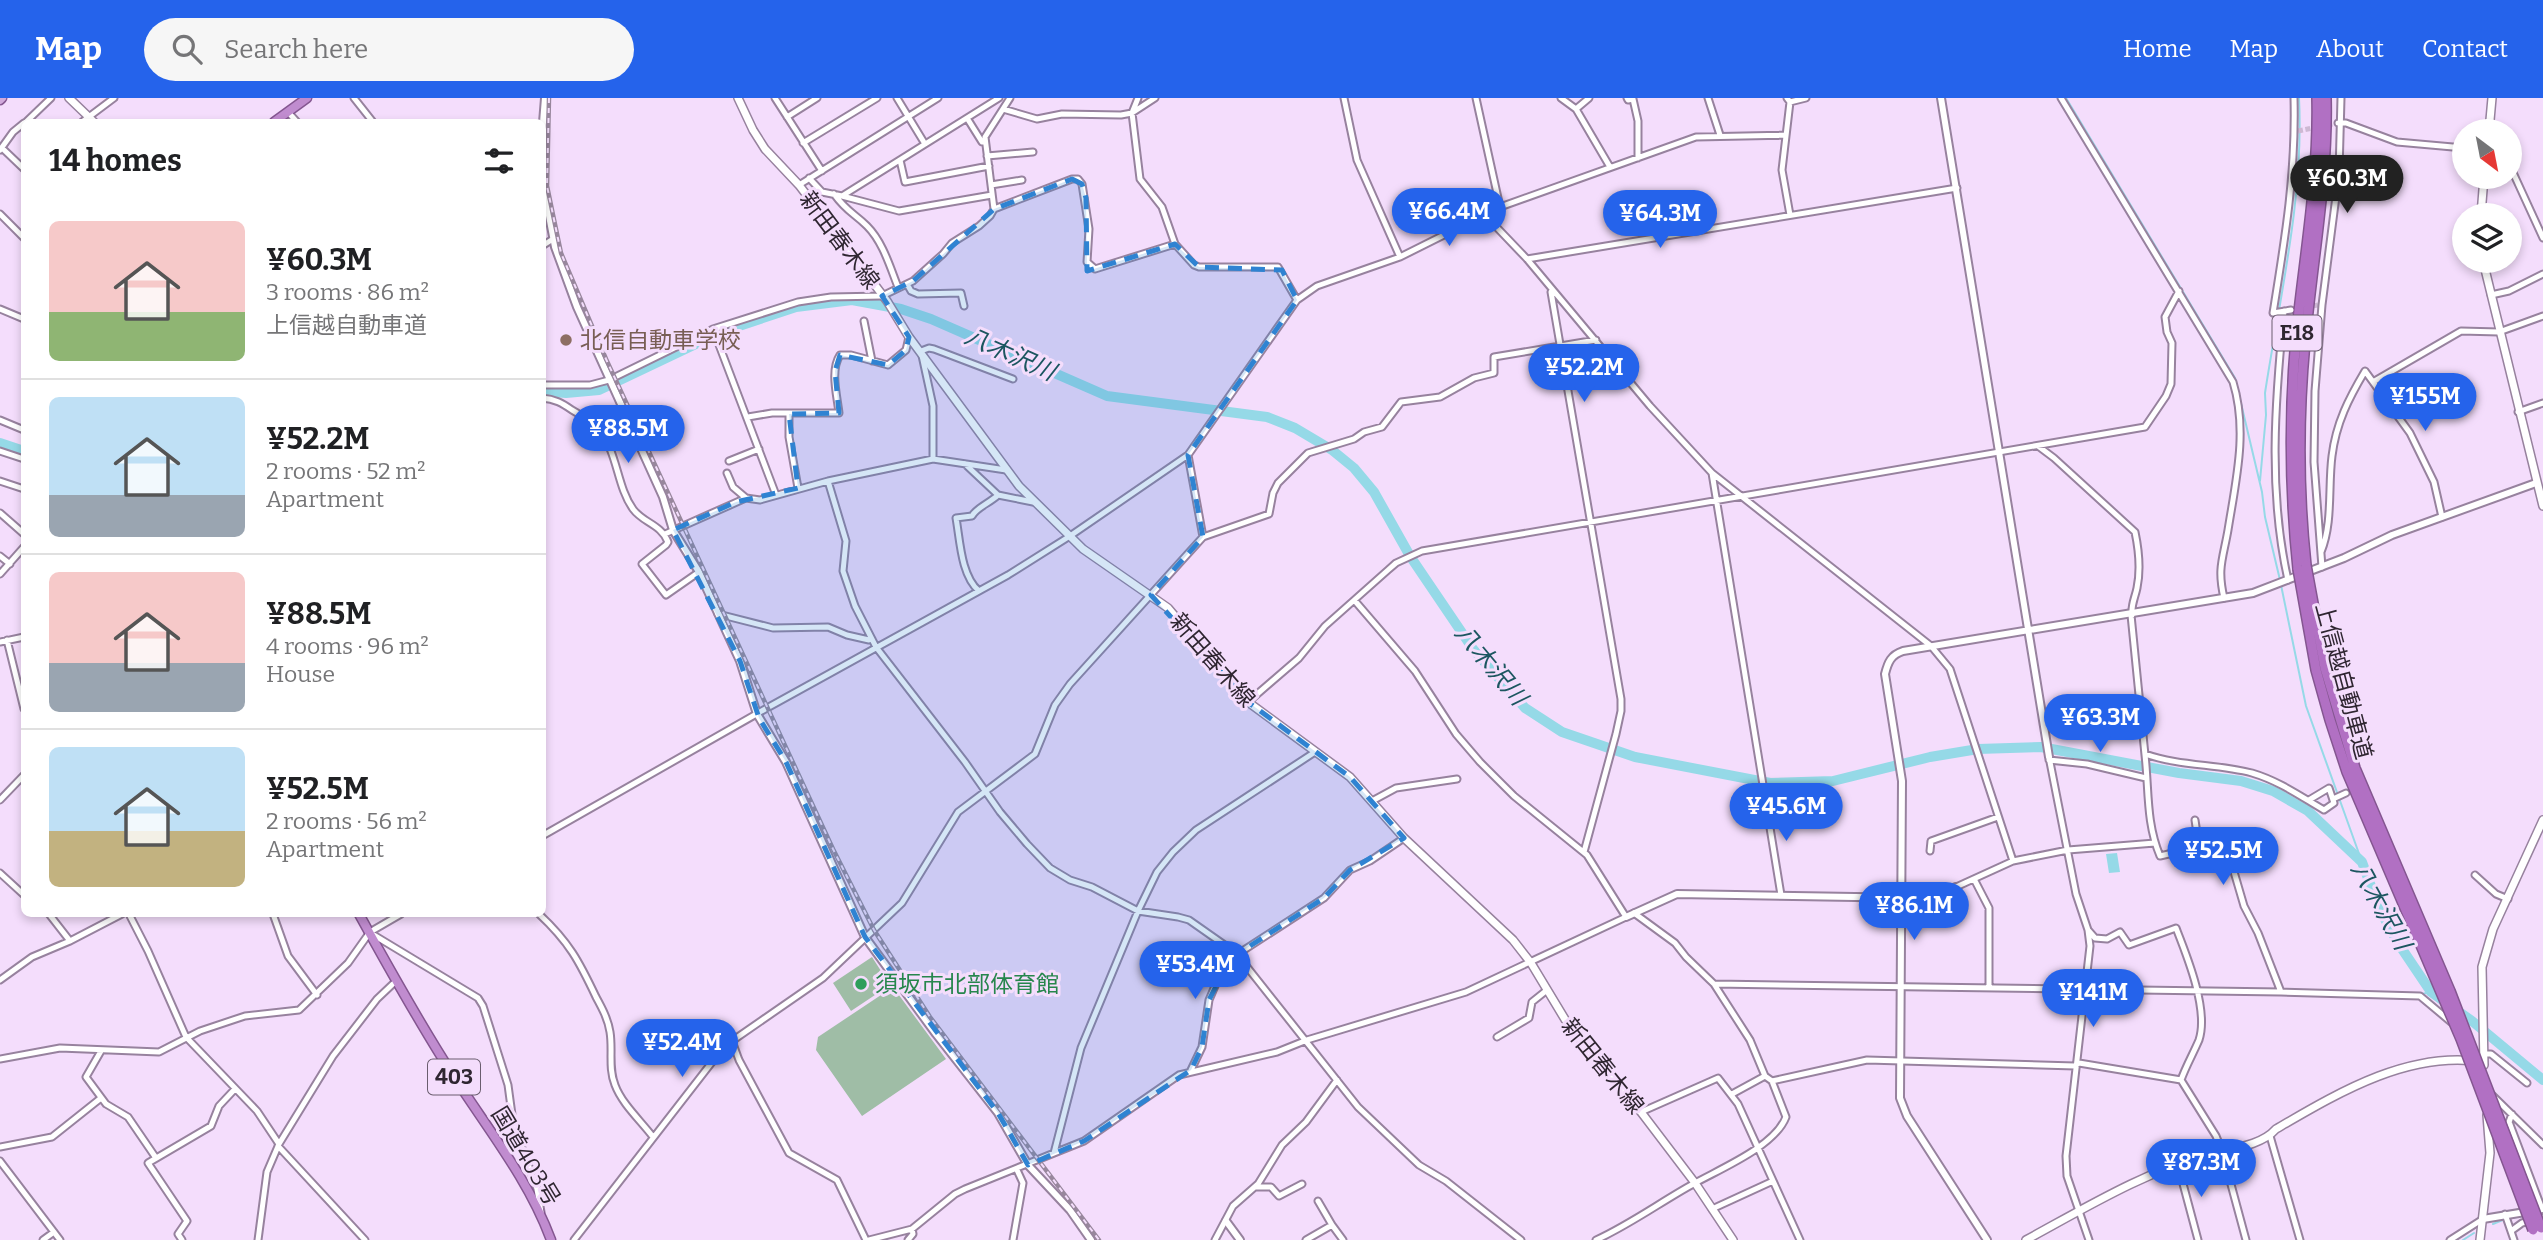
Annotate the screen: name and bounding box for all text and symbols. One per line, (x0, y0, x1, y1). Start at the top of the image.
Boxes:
search box (144, 18, 634, 81)
text: Map (35, 29, 102, 69)
icon: search (168, 30, 206, 68)
text: Search here (224, 34, 368, 65)
text: Home (2123, 35, 2192, 63)
text: Map (2230, 35, 2278, 63)
text: About (2316, 35, 2384, 63)
text: Contact (2422, 35, 2508, 63)
north arrow (2452, 119, 2522, 189)
map controls (2452, 119, 2522, 273)
icon: filters (480, 142, 518, 180)
text: 14 homes (49, 143, 182, 179)
pin: ¥60.3M (2290, 156, 2404, 215)
text: ¥60.3M (2306, 164, 2388, 192)
street label: 新田春木線 (794, 186, 886, 294)
pin: ¥66.4M (1392, 188, 1506, 248)
pin: ¥64.3M (1603, 190, 1717, 250)
text: ¥66.4M (1408, 197, 1490, 225)
text: ¥64.3M (1619, 199, 1701, 227)
button: layers (2452, 203, 2522, 273)
text: ¥60.3M (266, 242, 372, 278)
icon: home (105, 249, 189, 333)
text: 3 rooms · 86 m² (266, 278, 429, 306)
text: 上信越自動車道 (266, 311, 427, 339)
road number: E18 (2272, 316, 2322, 350)
water label: 八木沢川 (960, 322, 1062, 388)
place label: 北信自動車学校 (580, 326, 741, 354)
marker: 北信自動車学校 (558, 332, 574, 348)
pin: ¥52.2M (1527, 344, 1641, 404)
text: ¥52.2M (1544, 353, 1624, 381)
pin: ¥155M (2376, 374, 2474, 433)
text: ¥155M (2389, 382, 2461, 410)
pin: ¥88.5M (571, 406, 685, 465)
text: ¥88.5M (588, 414, 668, 442)
text: ¥52.2M (266, 421, 370, 457)
icon: home (105, 425, 189, 509)
text: 2 rooms · 52 m² (266, 457, 425, 485)
text: Apartment (266, 485, 384, 513)
text: ¥88.5M (266, 596, 371, 632)
icon: home (105, 600, 189, 684)
street label: 上信越自動車道 (2310, 600, 2378, 762)
street label: 新田春木線 (1165, 607, 1261, 713)
water label: 八木沢川 (1449, 619, 1535, 713)
text: 4 rooms · 96 m² (266, 632, 429, 660)
text: House (266, 660, 335, 688)
pin: ¥63.3M (2043, 694, 2157, 754)
text: ¥63.3M (2060, 703, 2140, 731)
text: ¥52.5M (266, 771, 369, 807)
icon: home (105, 775, 189, 859)
pin: ¥45.6M (1729, 784, 1843, 843)
text: ¥45.6M (1746, 792, 1826, 820)
text: 2 rooms · 56 m² (266, 807, 427, 835)
pin: ¥52.5M (2166, 828, 2280, 887)
text: Apartment (266, 835, 384, 863)
text: ¥52.5M (2184, 836, 2262, 864)
water label: 八木沢川 (2345, 857, 2418, 957)
pin: ¥86.1M (1857, 882, 1971, 942)
text: ¥86.1M (1875, 891, 1953, 919)
pin: ¥53.4M (1138, 942, 1252, 1001)
text: ¥53.4M (1155, 950, 1235, 978)
place label: 須坂市北部体育館 (875, 970, 1059, 998)
pin: ¥141M (2044, 970, 2142, 1029)
marker: 須坂市北部体育館 (853, 976, 869, 992)
text: ¥141M (2058, 978, 2128, 1006)
street label: 新田春木線 (1556, 1013, 1650, 1119)
pin: ¥52.4M (625, 1020, 739, 1079)
text: ¥52.4M (642, 1028, 722, 1056)
road number: 403 (428, 1060, 480, 1094)
street label: 国道403号 (486, 1102, 566, 1210)
pin: ¥87.3M (2144, 1140, 2258, 1199)
text: ¥87.3M (2162, 1148, 2240, 1176)

